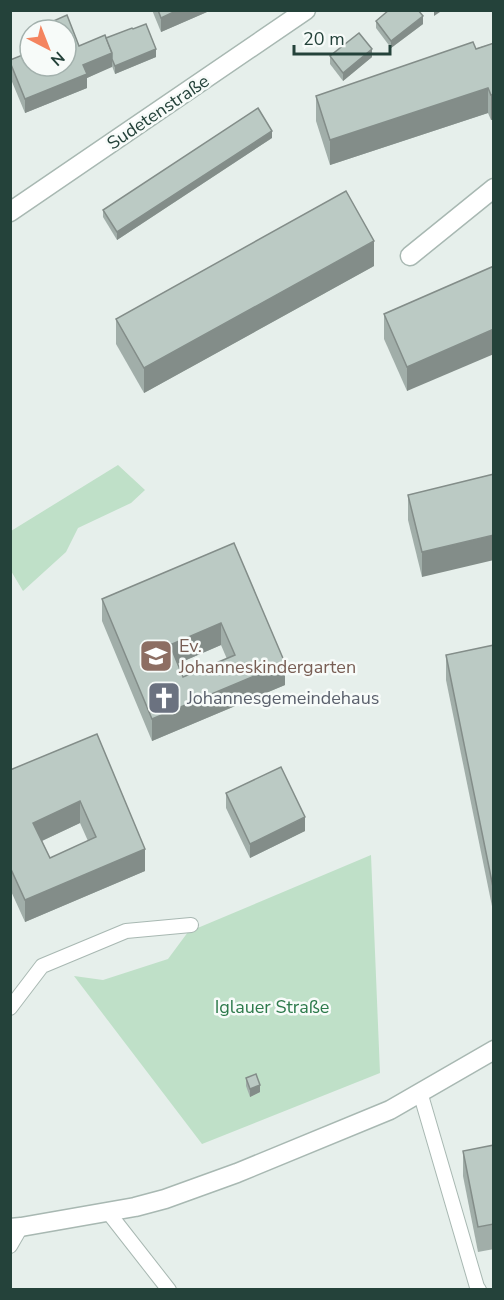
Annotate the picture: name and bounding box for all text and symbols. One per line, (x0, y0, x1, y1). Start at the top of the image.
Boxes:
north arrow (18, 18, 78, 78)
scale bar (294, 18, 390, 56)
text: 20 m (303, 27, 345, 51)
text: N (46, 46, 69, 71)
street label: Sudetenstraße (102, 69, 214, 155)
place label: Ev. Johanneskindergarten (178, 634, 356, 679)
school or university icon: Ev. Johanneskindergarten (138, 638, 174, 674)
church icon: Johannesgemeindehaus (146, 680, 182, 716)
place label: Johannesgemeindehaus (186, 686, 379, 710)
park label: Iglauer Straße (215, 995, 329, 1019)

